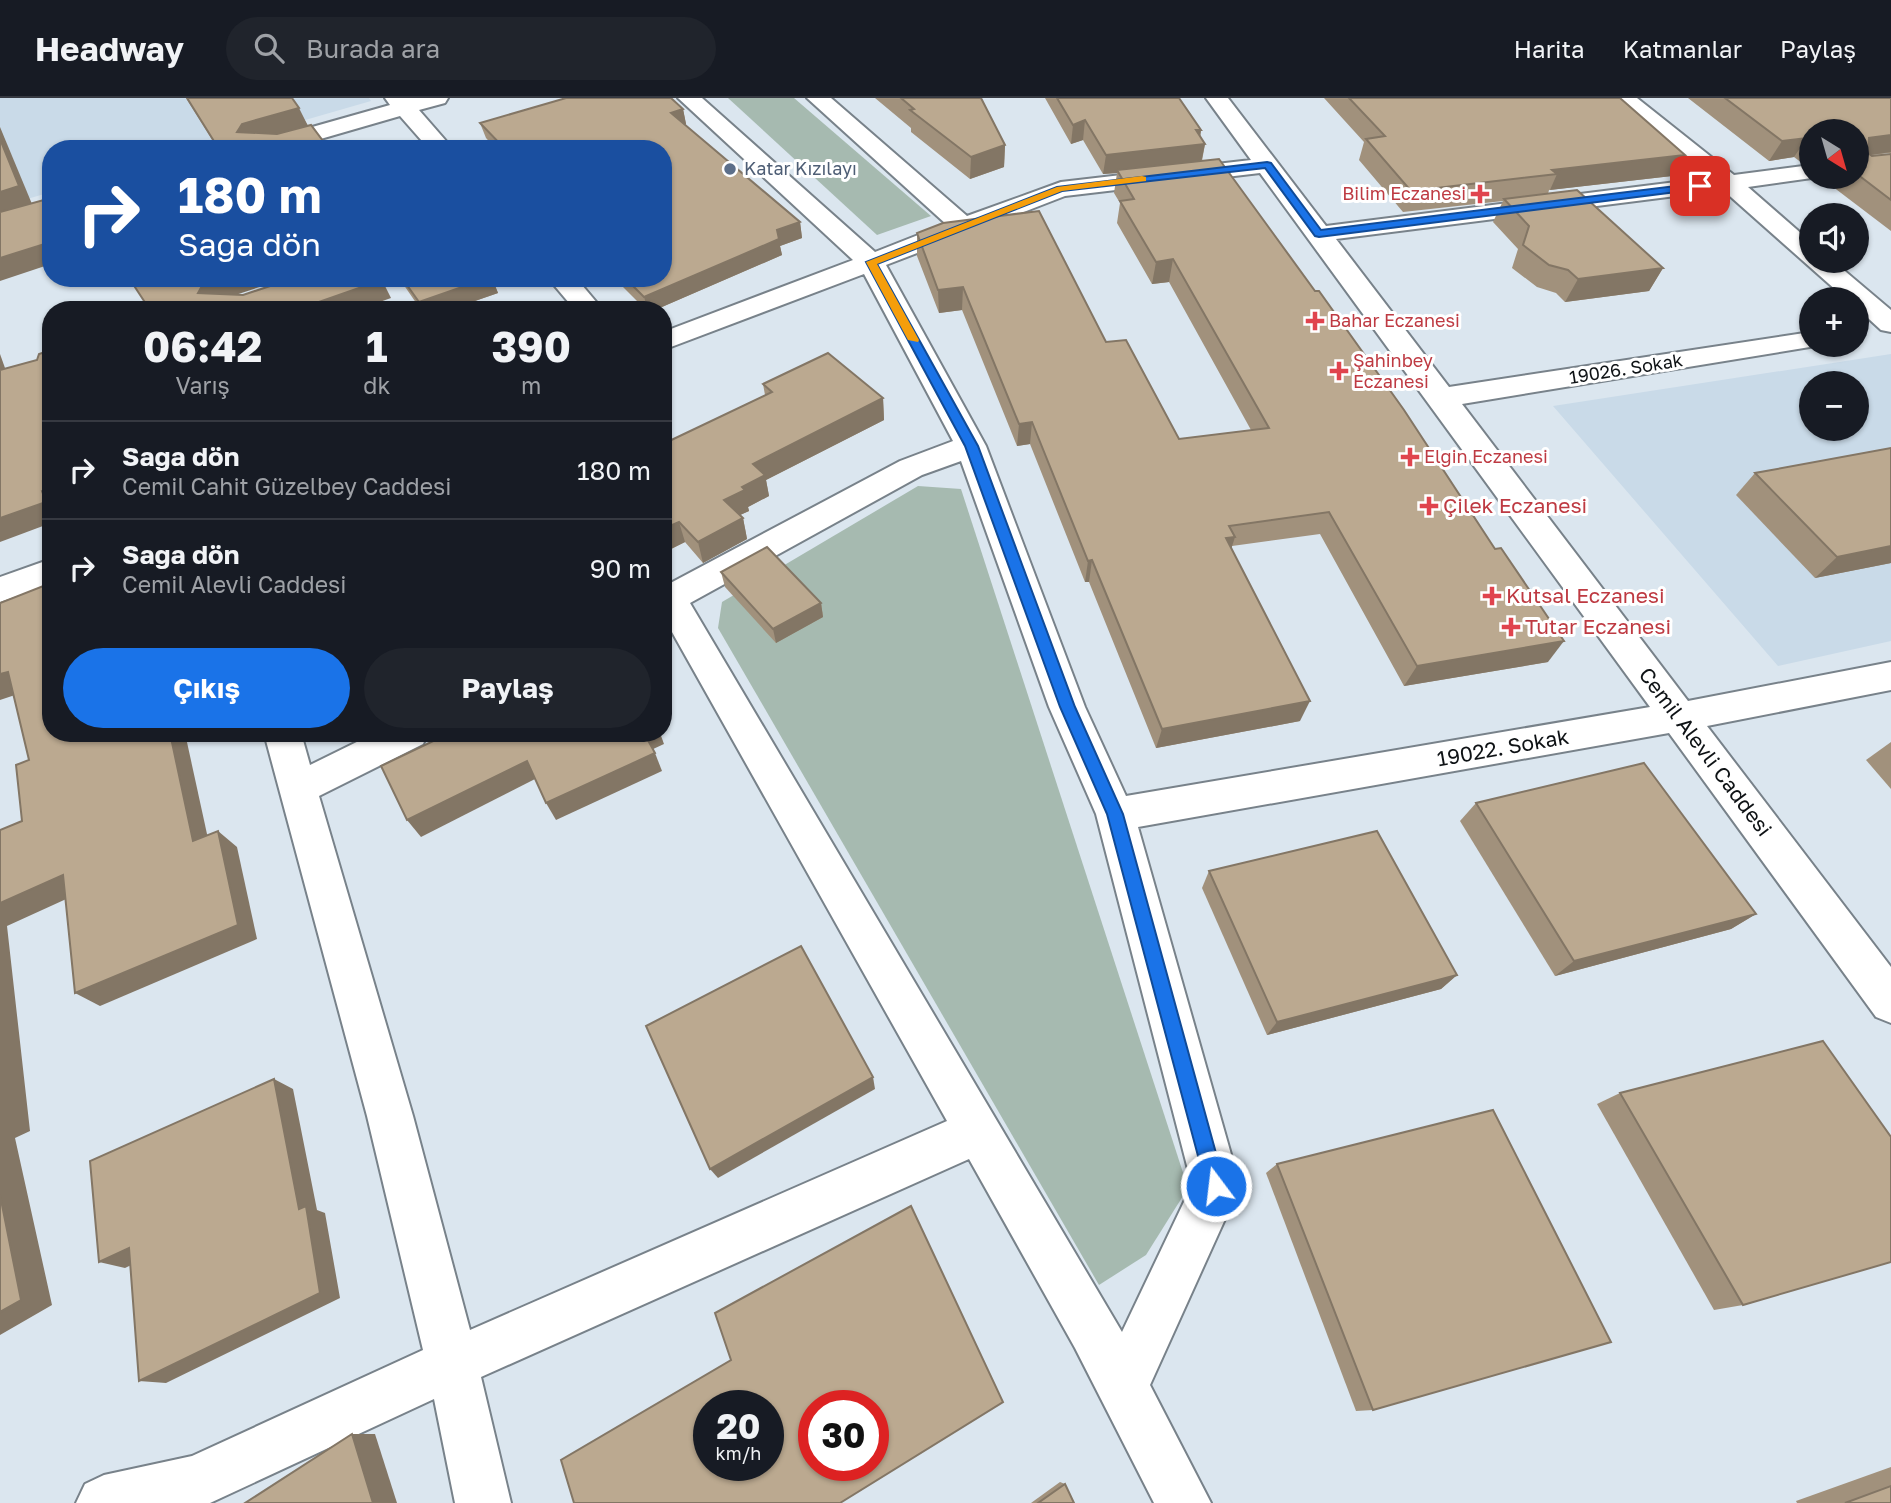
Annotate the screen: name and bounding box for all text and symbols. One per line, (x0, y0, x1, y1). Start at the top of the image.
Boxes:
search box (226, 17, 716, 80)
text: Headway (35, 29, 184, 68)
icon: search (250, 29, 288, 67)
text: Burada ara (306, 33, 440, 64)
text: Harita (1514, 34, 1585, 63)
text: Katmanlar (1623, 34, 1742, 63)
text: Paylaş (1780, 34, 1856, 63)
north arrow (1799, 119, 1869, 189)
map controls (1799, 119, 1869, 441)
pin (1670, 156, 1730, 216)
place label: Katar Kızılayı (744, 157, 857, 179)
marker: Katar Kızılayı (722, 161, 738, 177)
text: 180 m (178, 165, 322, 224)
icon: arrive (1681, 167, 1719, 205)
icon: right (63, 168, 154, 259)
place label: Bilim Eczanesi (1342, 182, 1466, 204)
marker: Bilim Eczanesi (1472, 186, 1488, 202)
button: sound (1799, 203, 1869, 273)
text: Sağa dön (178, 225, 321, 263)
button: + (1799, 287, 1869, 357)
place label: Bahar Eczanesi (1329, 309, 1460, 331)
marker: Bahar Eczanesi (1307, 313, 1323, 329)
text: 06:42 (143, 321, 262, 371)
text: 1 (366, 321, 388, 371)
text: 390 (491, 321, 571, 371)
street label: 19026. Sokak (1567, 348, 1684, 388)
place label: Şahinbey Eczanesi (1353, 349, 1433, 392)
marker: Şahinbey Eczanesi (1331, 363, 1347, 379)
text: Varış (175, 371, 230, 399)
text: dk (363, 371, 390, 399)
text: m (521, 371, 541, 399)
button: − (1799, 371, 1869, 441)
text: Sağa dön (122, 441, 239, 472)
place label: Elgin Eczanesi (1424, 445, 1548, 467)
marker: Elgin Eczanesi (1402, 449, 1418, 465)
icon: right (63, 451, 101, 489)
text: 180 m (577, 455, 651, 486)
text: Cemil Cahit Güzelbey Caddesi (122, 472, 451, 500)
place label: Çilek Eczanesi (1443, 492, 1587, 518)
marker: Çilek Eczanesi (1421, 498, 1437, 514)
text: Sağa dön (122, 539, 239, 570)
icon: right (63, 549, 101, 587)
text: 90 m (590, 553, 651, 584)
text: Cemil Alevli Caddesi (122, 570, 346, 598)
place label: Kutsal Eczanesi (1506, 582, 1665, 608)
marker: Kutsal Eczanesi (1484, 588, 1500, 604)
place label: Tutar Eczanesi (1525, 613, 1671, 639)
marker: Tutar Eczanesi (1503, 619, 1519, 635)
button: Çıkış (63, 648, 350, 728)
button: Paylaş (364, 648, 651, 728)
street label: Cemil Alevli Caddesi (1634, 662, 1778, 841)
street label: 19022. Sokak (1435, 723, 1571, 771)
position arrow (1179, 1149, 1253, 1223)
speed limit sign: 30 (798, 1390, 889, 1481)
text: 20 (716, 1405, 761, 1447)
text: km/h (716, 1442, 761, 1464)

